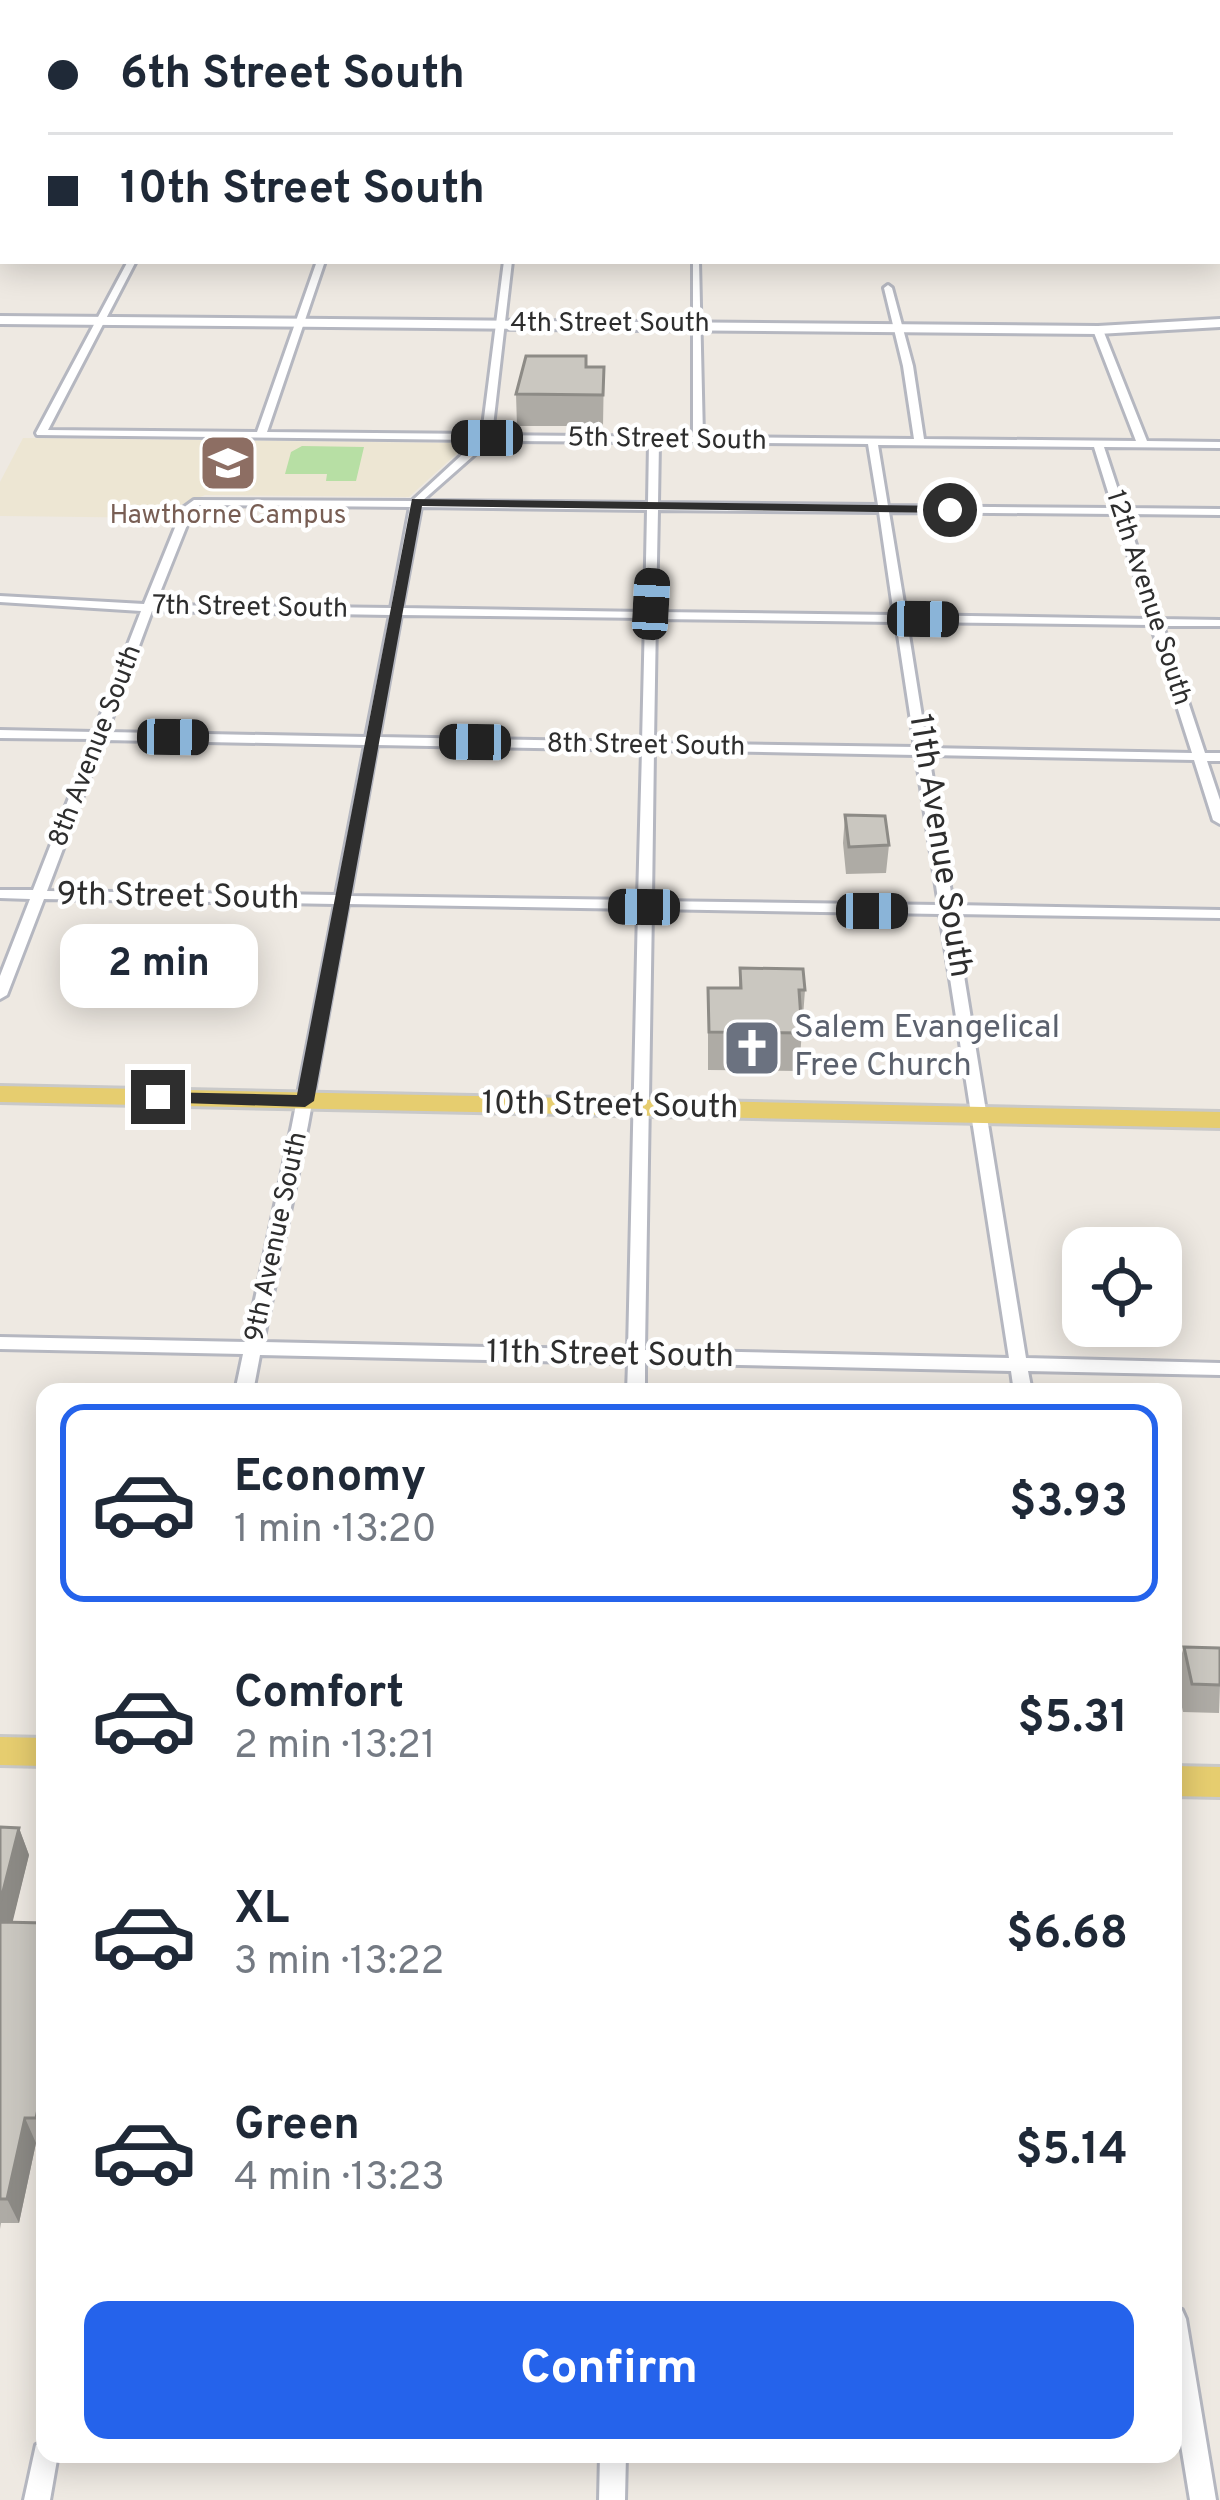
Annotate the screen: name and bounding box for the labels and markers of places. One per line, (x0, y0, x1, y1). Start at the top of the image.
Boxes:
school or university icon: Hawthorne Campus (197, 432, 259, 494)
place label: Hawthorne Campus (109, 499, 347, 533)
place label: Salem Evangelical Free Church (794, 1008, 1060, 1088)
church icon: Salem Evangelical Free Church (721, 1017, 783, 1079)

